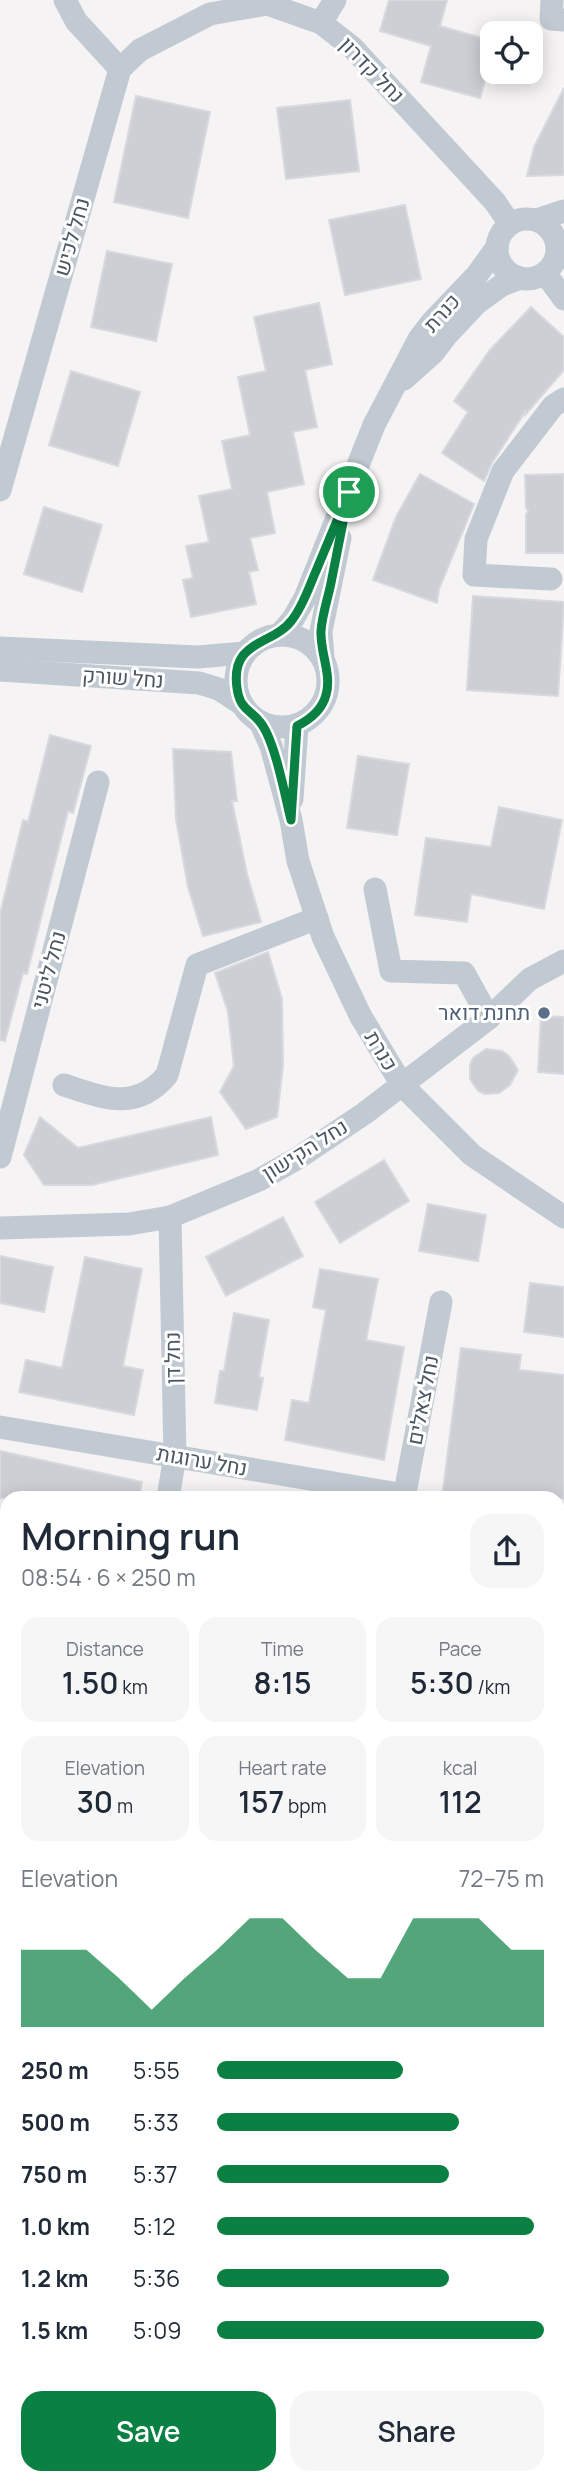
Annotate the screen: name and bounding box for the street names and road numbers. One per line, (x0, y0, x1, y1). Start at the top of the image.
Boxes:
street label: נחל קדרון (334, 30, 411, 108)
street label: נחל לכיש (46, 194, 96, 279)
street label: כנרת (417, 287, 466, 337)
street label: נחל שורק (81, 660, 165, 694)
street label: נחל ליטני (24, 928, 72, 1012)
street label: כנרת (359, 1025, 405, 1076)
street label: נחל הקישון (256, 1112, 353, 1186)
street label: נחל דן (158, 1332, 186, 1384)
street label: נחל צאלים (400, 1353, 444, 1447)
street label: נחל ערוגות (155, 1438, 250, 1482)

